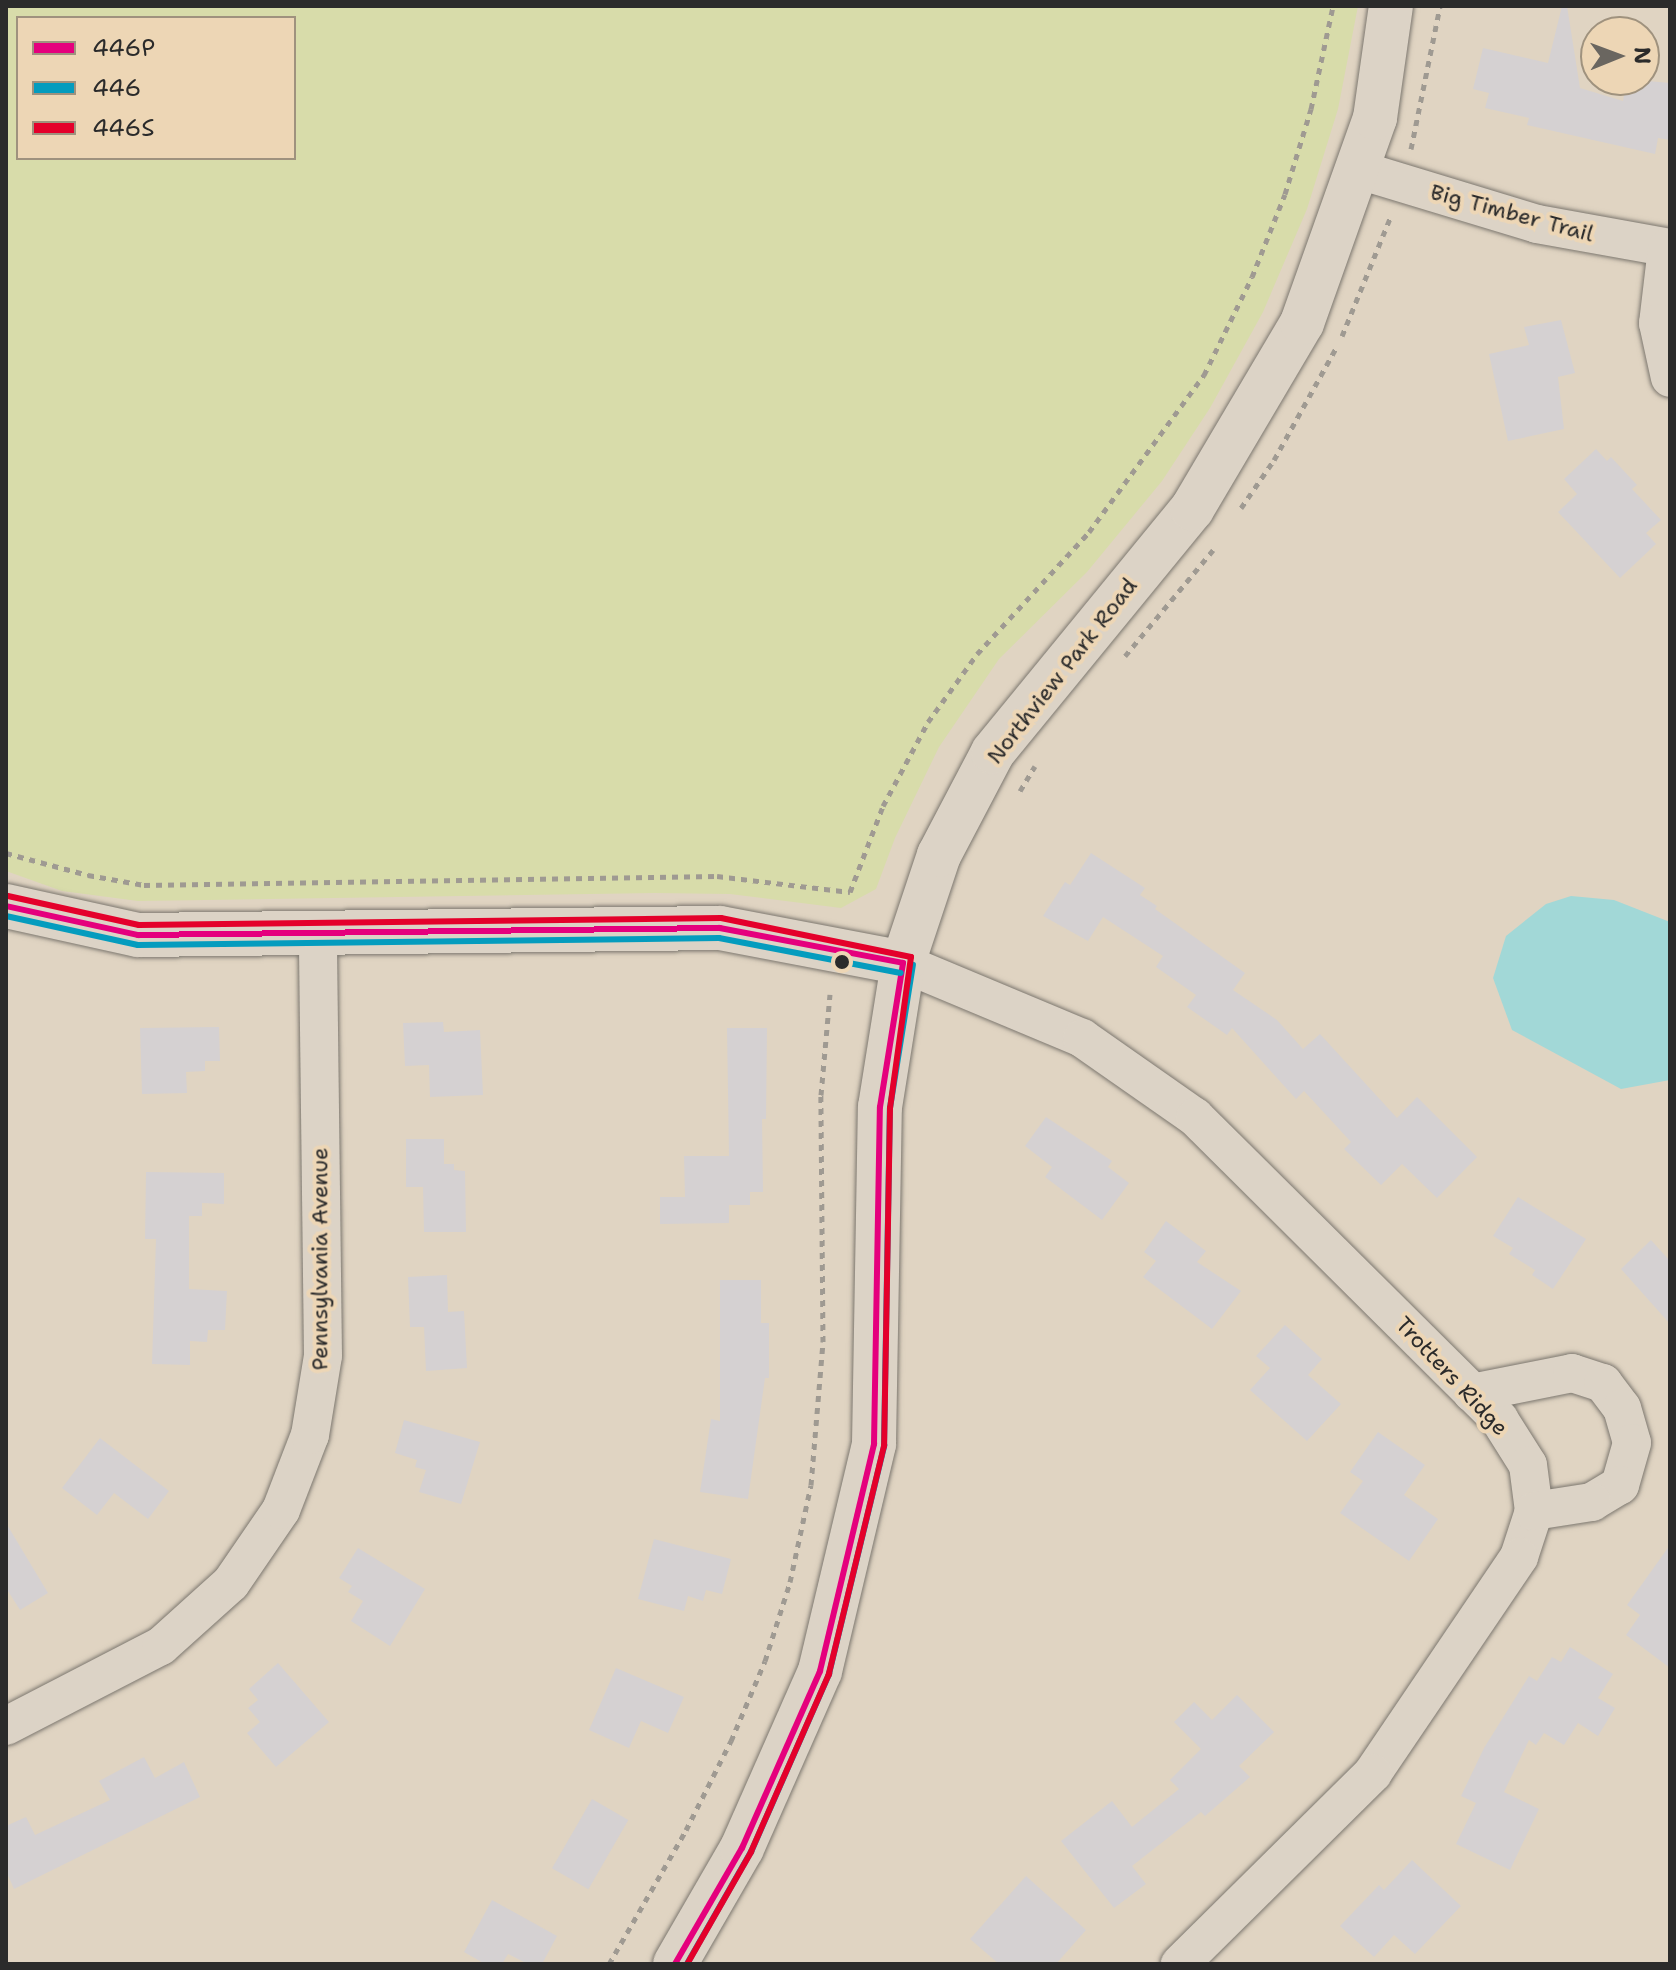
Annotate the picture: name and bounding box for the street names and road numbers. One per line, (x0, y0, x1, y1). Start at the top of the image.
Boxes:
street label: Big Timber Trail (1428, 179, 1596, 247)
street label: Northview Park Road (981, 573, 1143, 769)
street label: Pennsylvania Avenue (307, 1147, 333, 1371)
street label: Trotters Ridge (1390, 1311, 1514, 1441)

